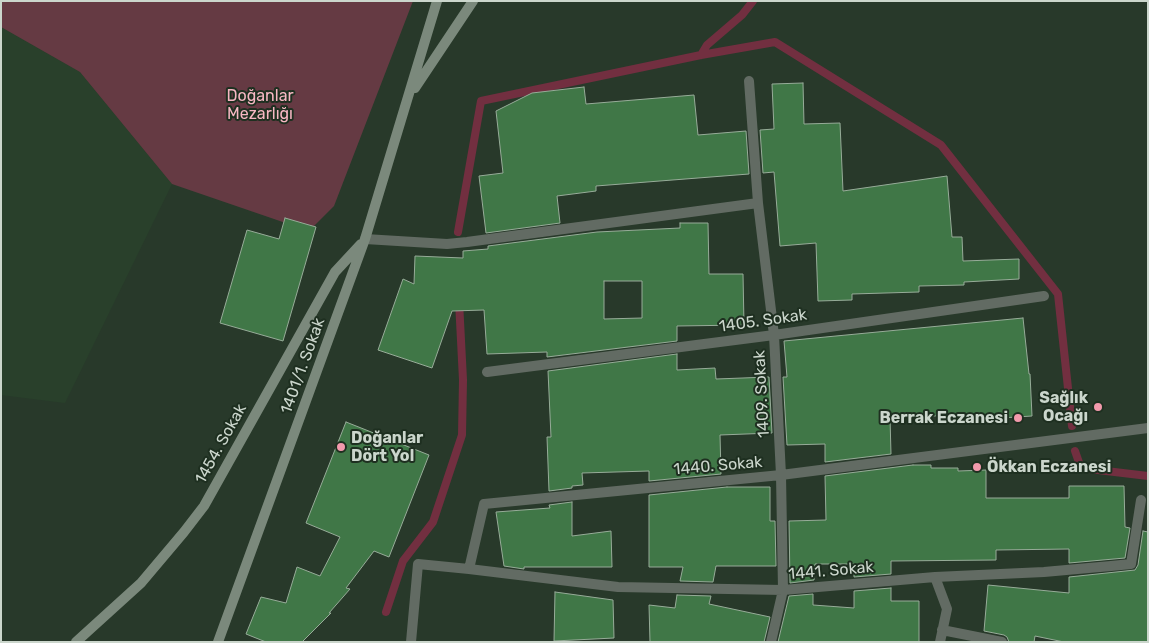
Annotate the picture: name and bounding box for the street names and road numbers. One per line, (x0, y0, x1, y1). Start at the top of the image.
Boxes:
street label: 1405. Sokak (718, 305, 808, 337)
street label: 1401/1. Sokak (277, 315, 329, 417)
street label: 1409. Sokak (750, 350, 774, 438)
street label: 1454. Sokak (191, 401, 251, 487)
street label: 1440. Sokak (673, 453, 763, 479)
street label: 1441. Sokak (788, 558, 874, 584)

